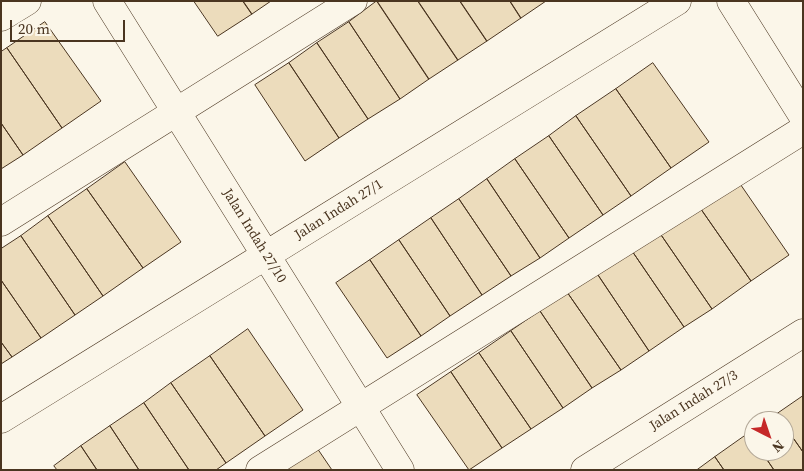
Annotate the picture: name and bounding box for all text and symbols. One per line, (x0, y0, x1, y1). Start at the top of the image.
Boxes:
scale bar (12, 10, 128, 42)
text: 20 m (18, 18, 50, 39)
street label: Jalan Indah 27/1 (292, 176, 386, 244)
street label: Jalan Indah 27/10 (218, 186, 290, 286)
street label: Jalan Indah 27/3 (647, 367, 741, 435)
north arrow (744, 411, 794, 461)
text: N (768, 436, 789, 457)

